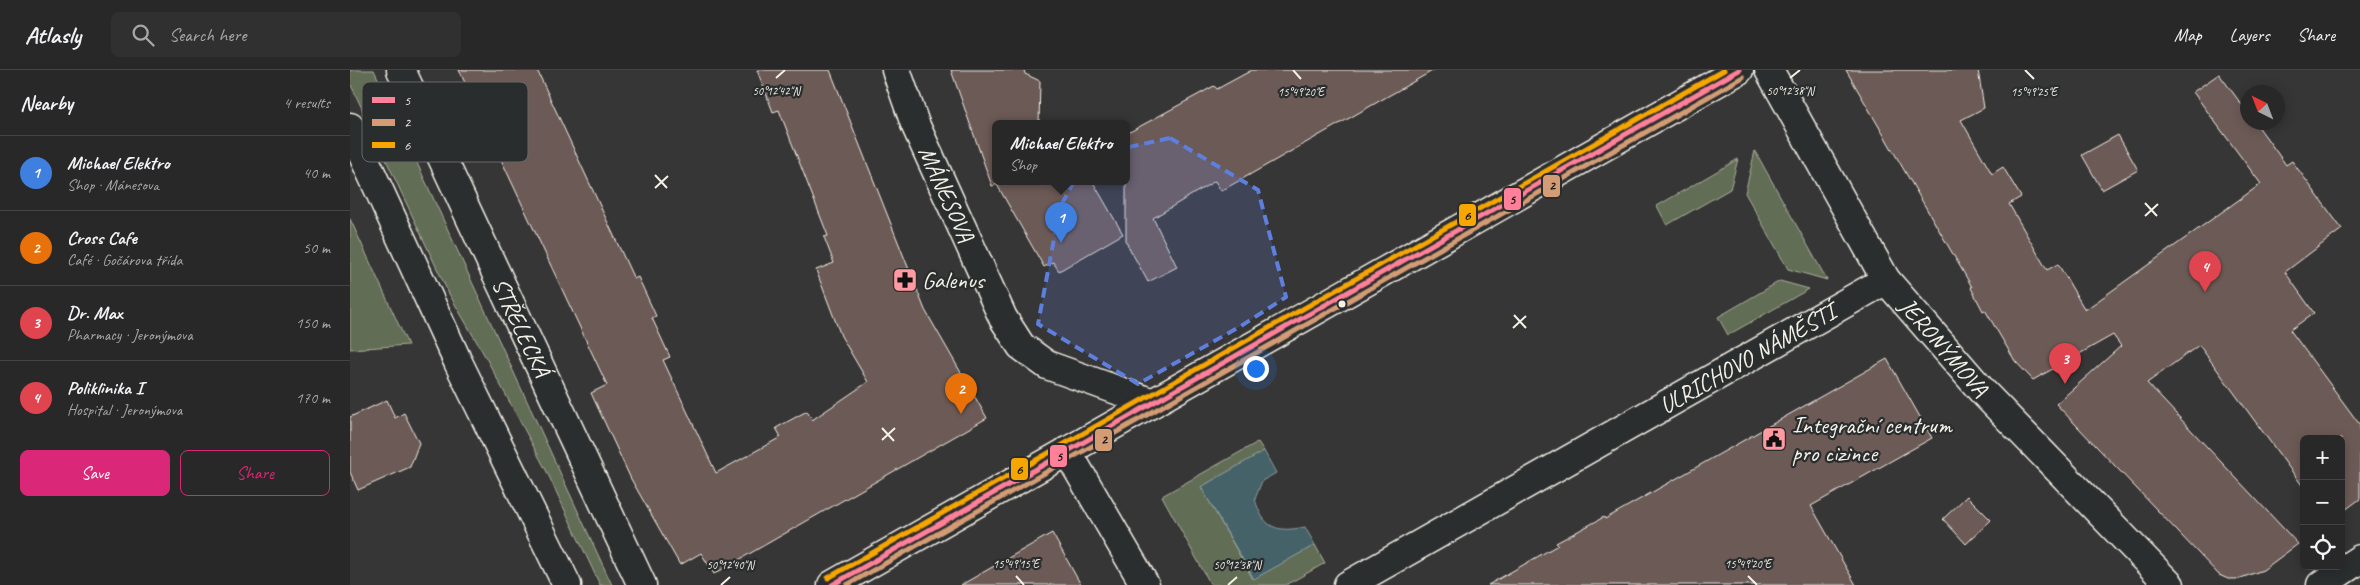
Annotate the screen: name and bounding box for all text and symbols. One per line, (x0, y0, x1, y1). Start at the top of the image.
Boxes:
search box (111, 12, 461, 57)
text: Atlasly (25, 20, 81, 50)
icon: search (129, 21, 157, 49)
text: Search here (169, 23, 246, 47)
text: Map (2174, 24, 2202, 46)
text: Layers (2230, 24, 2269, 46)
text: Share (2297, 24, 2335, 46)
legend (362, 82, 528, 162)
text: 50°12'42"N (752, 83, 801, 99)
text: 50°12'38"N (1766, 83, 1815, 99)
text: 15°49'20"E (1278, 84, 1326, 100)
text: 15°49'25"E (2011, 84, 2059, 100)
north arrow (2240, 85, 2285, 130)
text: Nearby (20, 90, 73, 116)
text: 5 (404, 92, 411, 109)
text: 4 results (283, 93, 330, 113)
text: 2 (404, 114, 412, 131)
popup (992, 120, 1130, 185)
text: Michael Elektro (1010, 131, 1112, 155)
text: 6 (404, 137, 411, 154)
street label: MÁNESOVA (912, 141, 982, 247)
text: Michael Elektro (67, 151, 170, 175)
text: Shop (1010, 155, 1037, 175)
text: 1 (32, 163, 40, 183)
text: 40 m (303, 163, 330, 183)
line badge: 2 (1542, 174, 1561, 198)
text: Shop · Mánesova (67, 175, 159, 195)
text: 2 (1549, 177, 1557, 194)
line badge: 5 (1503, 187, 1522, 211)
text: 5 (1509, 191, 1517, 208)
pin: 1 (1045, 202, 1077, 243)
line badge: 6 (1458, 203, 1477, 227)
text: 6 (1464, 207, 1472, 224)
text: Cross Cafe (67, 226, 137, 250)
text: 2 (32, 238, 40, 258)
text: 50 m (303, 238, 330, 258)
text: Café · Gočárova třída (67, 250, 183, 270)
pin: 4 (2189, 251, 2221, 292)
place label: Galenus (922, 265, 986, 295)
pharmacy icon: Galenus (892, 267, 918, 293)
street label: STŘELECKÁ (485, 273, 559, 384)
street label: JERONÝMOVA (1892, 291, 1996, 403)
street label: ULRICHOVO NÁMĚSTÍ (1654, 294, 1845, 420)
unlabelled marker (1337, 299, 1347, 309)
text: Dr. Max (67, 301, 122, 325)
text: 3 (32, 313, 40, 333)
text: 150 m (296, 313, 330, 333)
text: Pharmacy · Jeronýmova (67, 325, 193, 345)
pin: 3 (2049, 343, 2081, 384)
your location (1243, 356, 1269, 382)
pin: 2 (945, 373, 977, 414)
text: Poliklinika I (67, 376, 143, 400)
text: 4 (32, 388, 40, 408)
text: 170 m (296, 388, 330, 408)
text: Hospital · Jeronýmova (67, 400, 182, 420)
place label: Integrační centrum pro cizince (1792, 410, 1953, 468)
public building icon: Integrační centrum pro cizince (1761, 426, 1787, 452)
line badge: 2 (1094, 428, 1113, 452)
text: 2 (1101, 431, 1109, 448)
map controls (2300, 435, 2345, 570)
button: + (2300, 435, 2345, 480)
line badge: 5 (1049, 444, 1068, 468)
text: 5 (1056, 448, 1064, 465)
button: Save (20, 450, 170, 496)
button: Share (180, 450, 330, 496)
line badge: 6 (1010, 457, 1029, 481)
text: 6 (1016, 461, 1024, 478)
button: − (2300, 480, 2345, 525)
button: locate (2300, 525, 2345, 570)
text: 15°49'15"E (993, 556, 1041, 572)
text: 15°49'20"E (1725, 556, 1773, 572)
text: 50°12'40"N (706, 557, 755, 573)
text: 50°12'38"N (1213, 557, 1262, 573)

